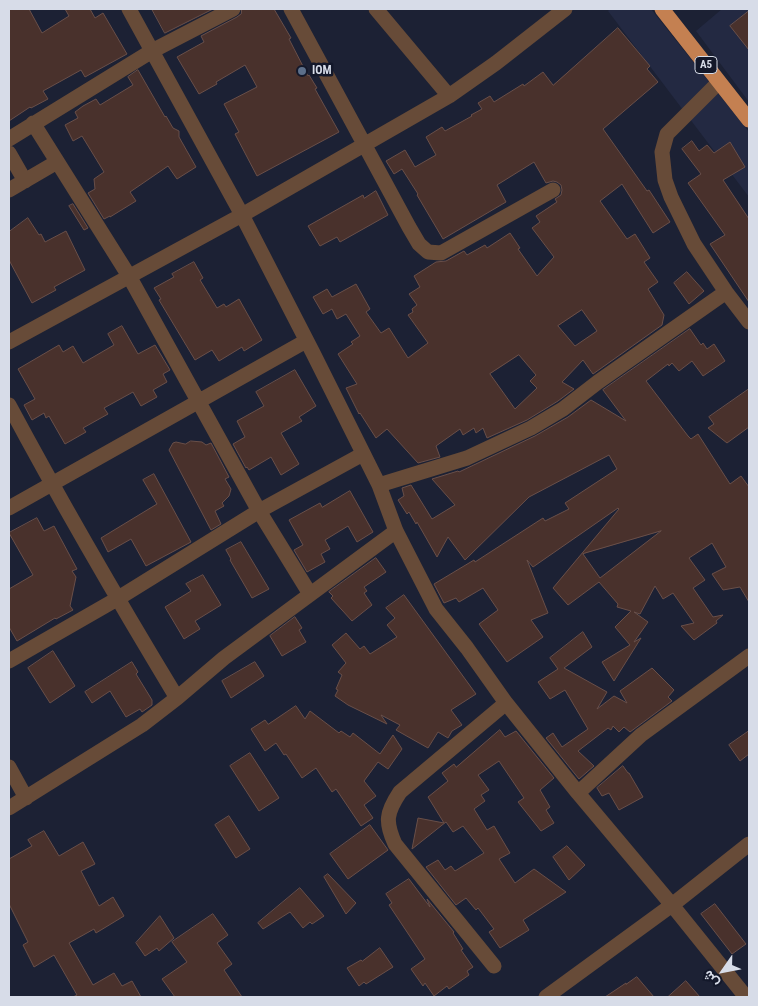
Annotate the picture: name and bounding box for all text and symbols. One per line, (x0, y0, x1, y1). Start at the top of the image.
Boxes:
road number: A5 (695, 56, 717, 74)
place label: IOM (312, 64, 332, 78)
marker: IOM (296, 65, 308, 77)
north arrow (698, 946, 748, 996)
text: ش (699, 968, 722, 991)

